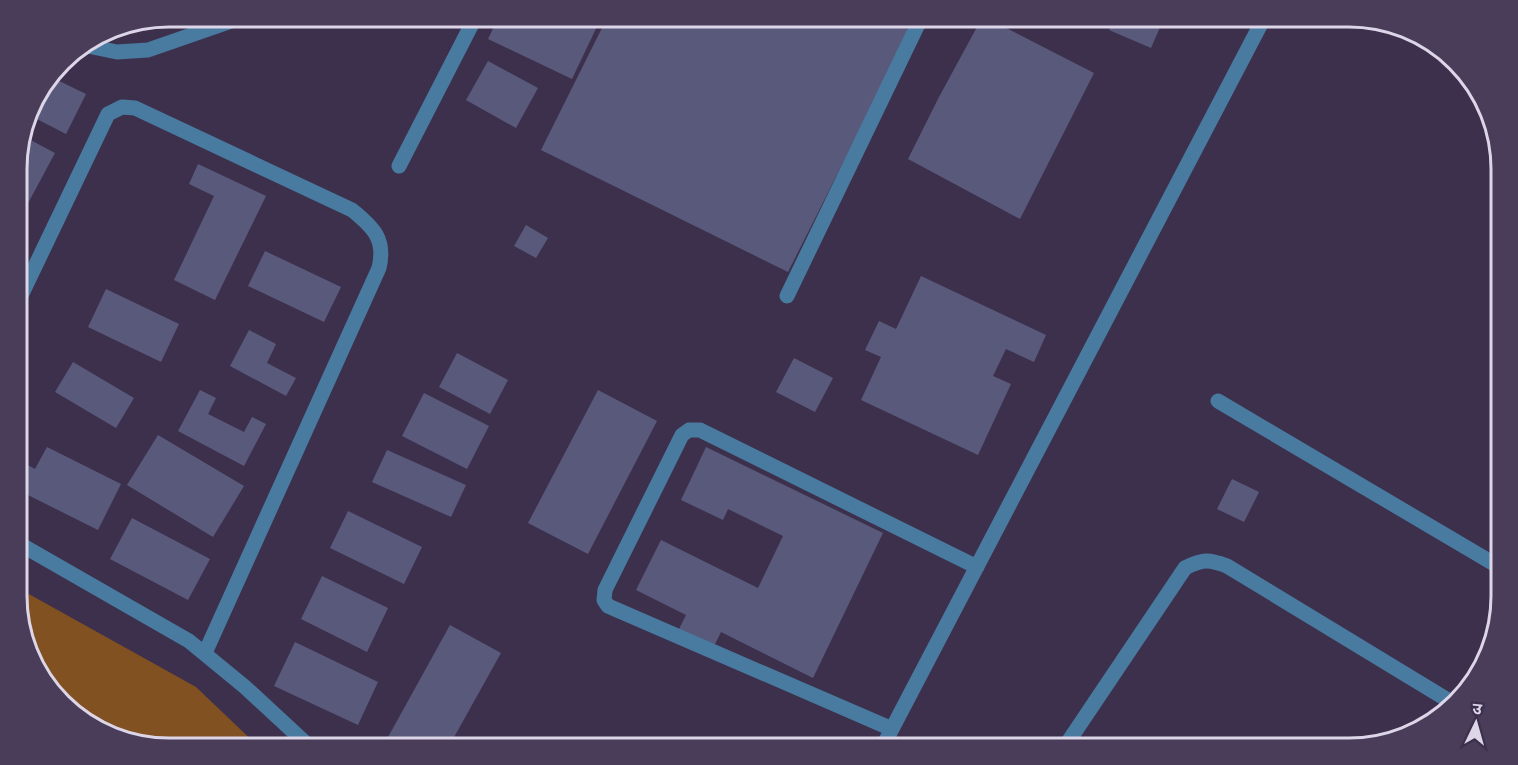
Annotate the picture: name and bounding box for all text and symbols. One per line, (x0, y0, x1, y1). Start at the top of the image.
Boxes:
north arrow (1446, 693, 1506, 753)
text: उ (1472, 698, 1483, 720)

